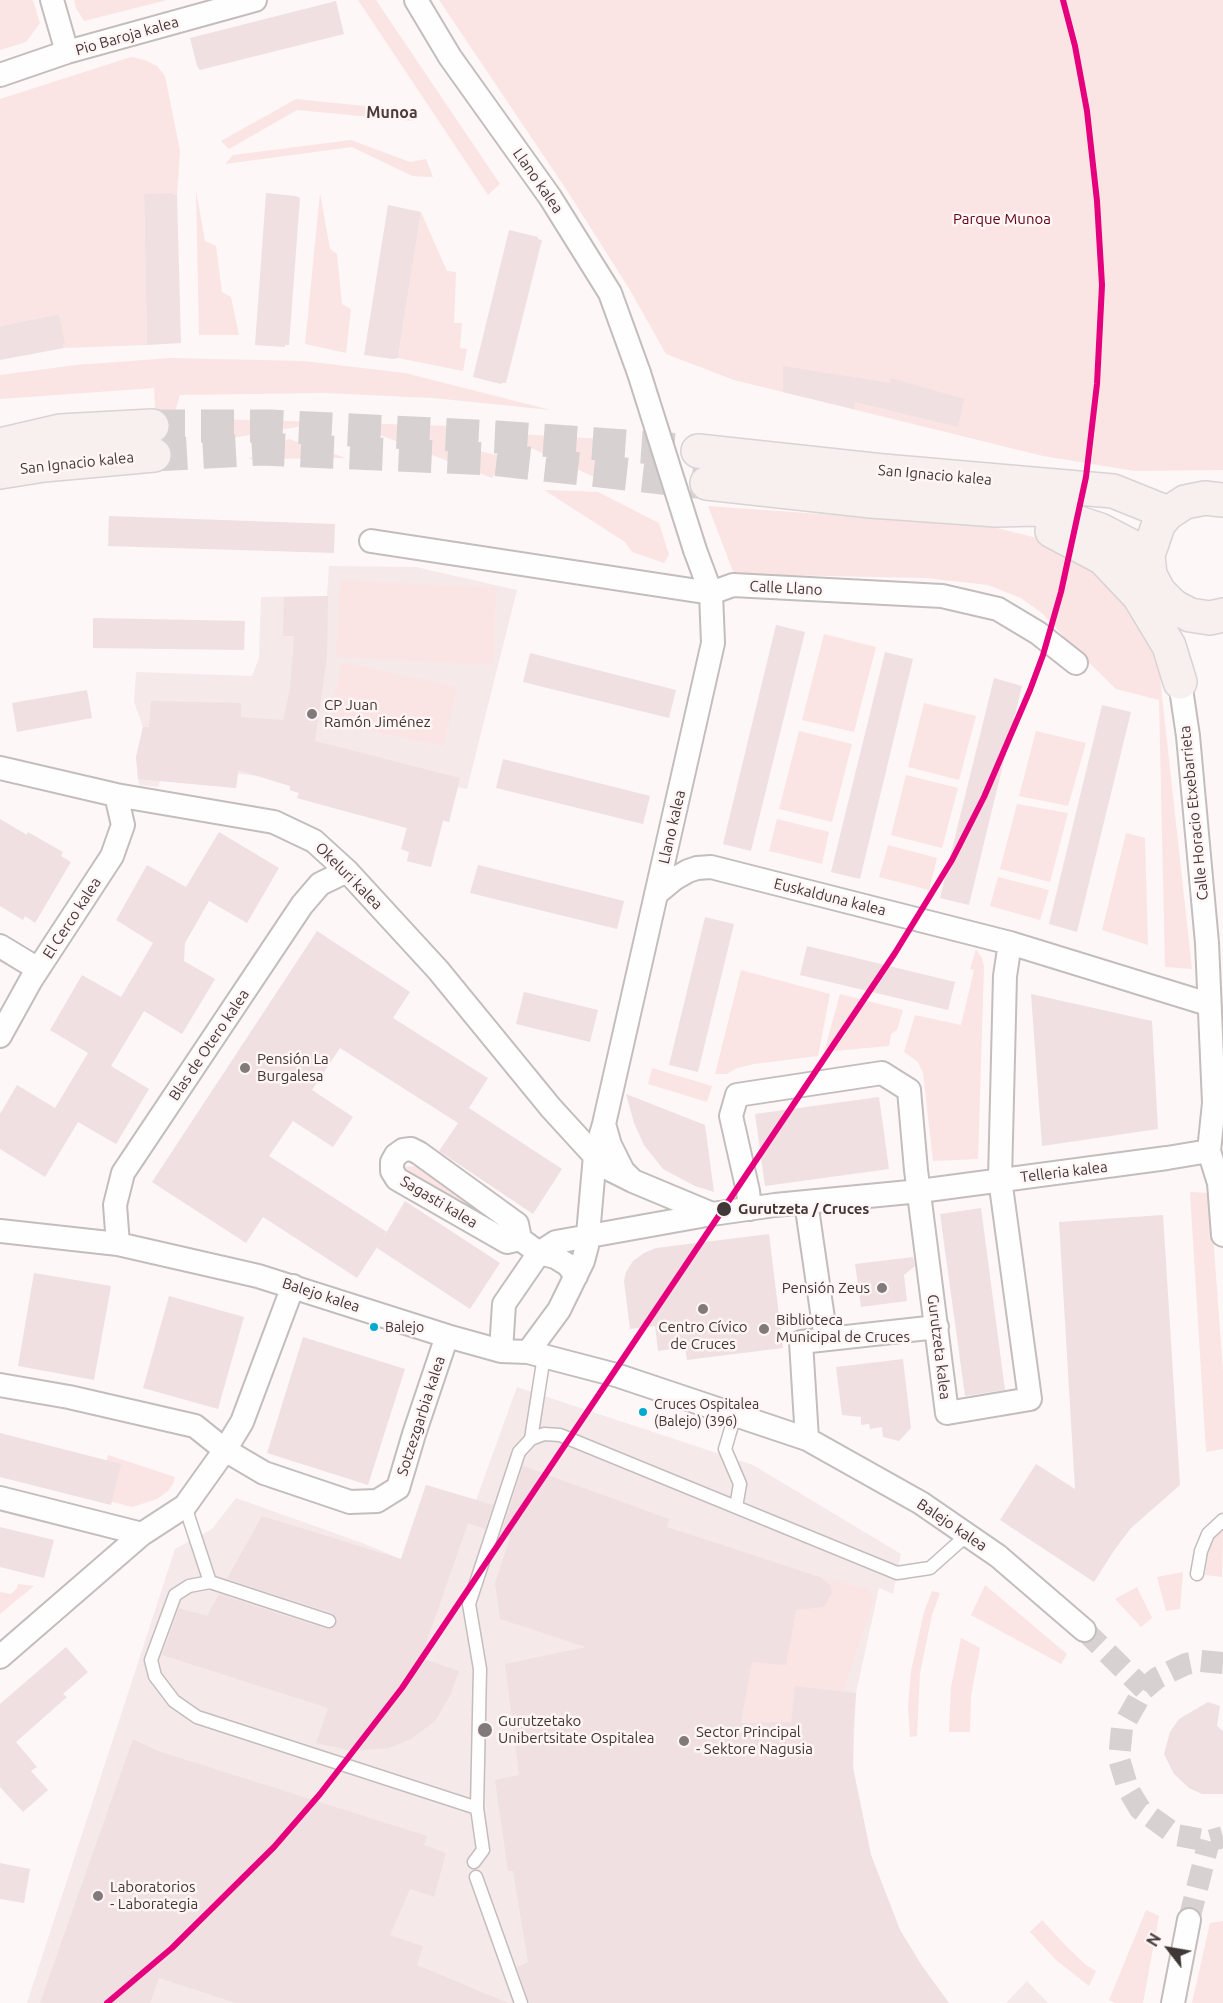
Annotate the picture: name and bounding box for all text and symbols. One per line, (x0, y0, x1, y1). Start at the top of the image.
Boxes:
street label: Pio Baroja kalea (73, 13, 181, 59)
district label: Munoa (366, 103, 418, 123)
street label: Llano kalea (509, 145, 567, 217)
park label: Parque Munoa (953, 210, 1051, 228)
street label: San Ignacio kalea (19, 448, 135, 478)
street label: San Ignacio kalea (877, 461, 993, 489)
street label: Calle Llano (749, 577, 823, 599)
place label: CP Juan Ramón Jiménez (324, 696, 431, 731)
marker: CP Juan Ramón Jiménez (305, 707, 319, 721)
street label: Calle Horacio Etxebarrieta (1176, 725, 1212, 901)
street label: Llano kalea (655, 788, 689, 866)
street label: Okeluri kalea (312, 839, 386, 913)
street label: El Cerco kalea (39, 874, 105, 962)
street label: Euskalduna kalea (772, 874, 888, 920)
street label: Blas de Otero kalea (165, 986, 253, 1104)
place label: Pensión La Burgalesa (257, 1050, 329, 1085)
marker: Pensión La Burgalesa (238, 1061, 252, 1075)
street label: Telleria kalea (1019, 1158, 1109, 1186)
street label: Sagasti kalea (397, 1172, 481, 1232)
marker: Gurutzeta / Cruces (715, 1200, 733, 1218)
place label: Gurutzeta / Cruces (738, 1200, 869, 1218)
street label: Balejo kalea (280, 1274, 362, 1316)
place label: Pensión Zeus (782, 1279, 870, 1297)
marker: Pensión Zeus (875, 1281, 889, 1295)
street label: Gurutzeta kalea (924, 1293, 954, 1401)
marker: Centro Cívico de Cruces (696, 1302, 710, 1316)
place label: Biblioteca Municipal de Cruces (776, 1311, 910, 1346)
place label: Centro Cívico de Cruces (658, 1318, 748, 1353)
place label: Balejo (385, 1319, 424, 1335)
marker: Balejo (368, 1321, 380, 1333)
marker: Biblioteca Municipal de Cruces (757, 1322, 771, 1336)
street label: Sotzezgarbia kalea (393, 1354, 449, 1478)
place label: Cruces Ospitalea (Balejo) (396) (654, 1396, 759, 1428)
marker: Cruces Ospitalea (Balejo) (396) (637, 1406, 649, 1418)
street label: Balejo kalea (914, 1495, 990, 1555)
place label: Gurutzetako Unibertsitate Ospitalea (498, 1712, 654, 1747)
marker: Gurutzetako Unibertsitate Ospitalea (476, 1721, 494, 1739)
place label: Sector Principal - Sektore Nagusia (696, 1723, 813, 1758)
marker: Sector Principal - Sektore Nagusia (677, 1734, 691, 1748)
place label: Laboratorios - Laborategia (110, 1878, 198, 1913)
marker: Laboratorios - Laborategia (91, 1889, 105, 1903)
north arrow (1139, 1919, 1199, 1979)
text: N (1143, 1930, 1164, 1949)

